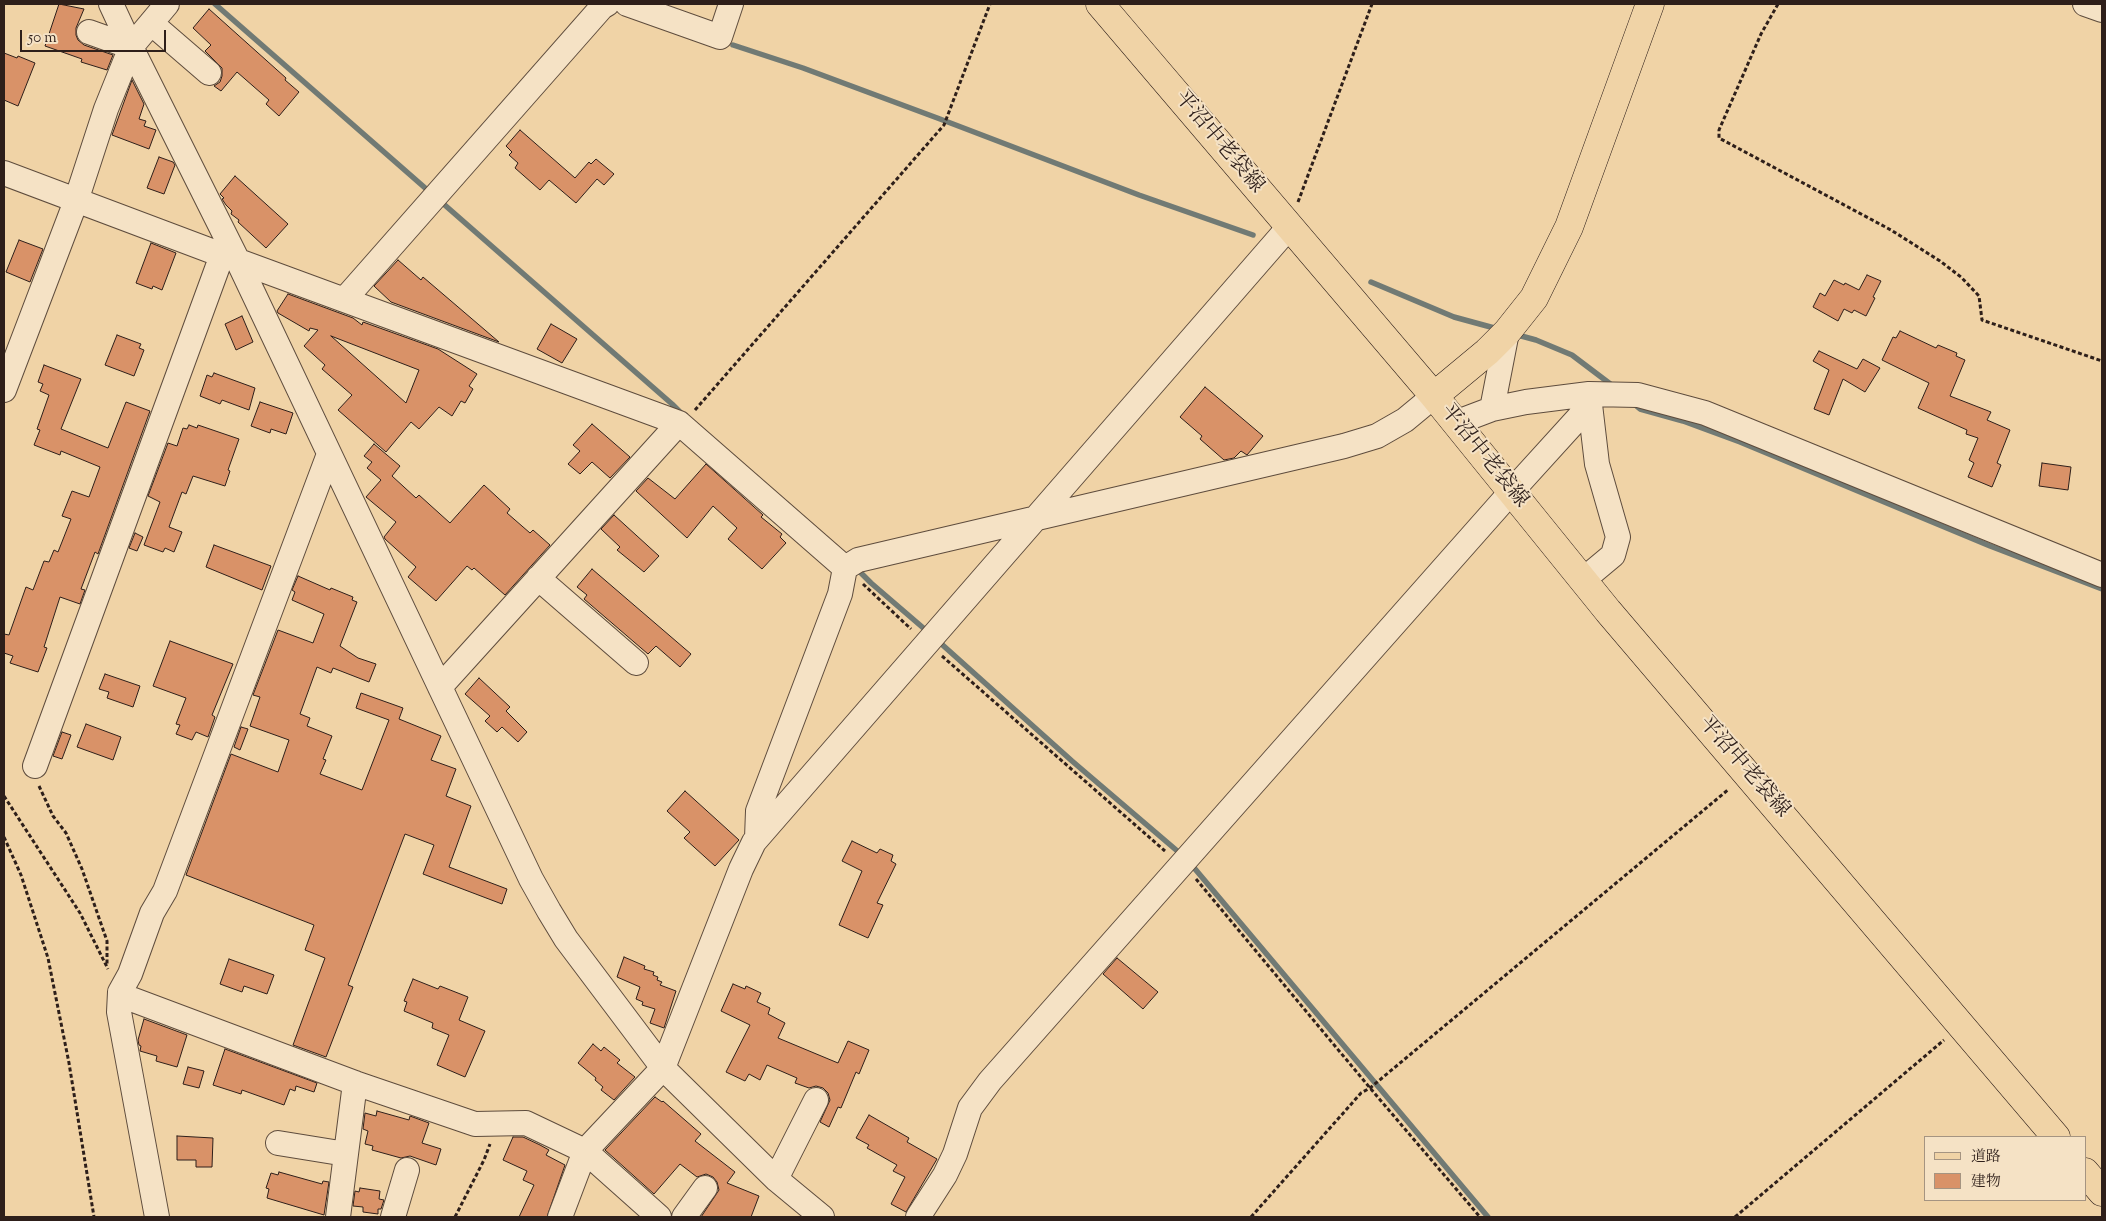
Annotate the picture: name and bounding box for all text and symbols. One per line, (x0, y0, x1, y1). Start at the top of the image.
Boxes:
scale bar (22, 20, 169, 52)
text: 50 m (28, 28, 57, 49)
street label: 平沼中老袋線 (1168, 87, 1268, 199)
street label: 平沼中老袋線 (1434, 400, 1532, 514)
street label: 平沼中老袋線 (1692, 712, 1794, 824)
legend (1924, 1136, 2086, 1201)
text: 道路 (1971, 1147, 2001, 1168)
text: 建物 (1971, 1172, 2001, 1193)

